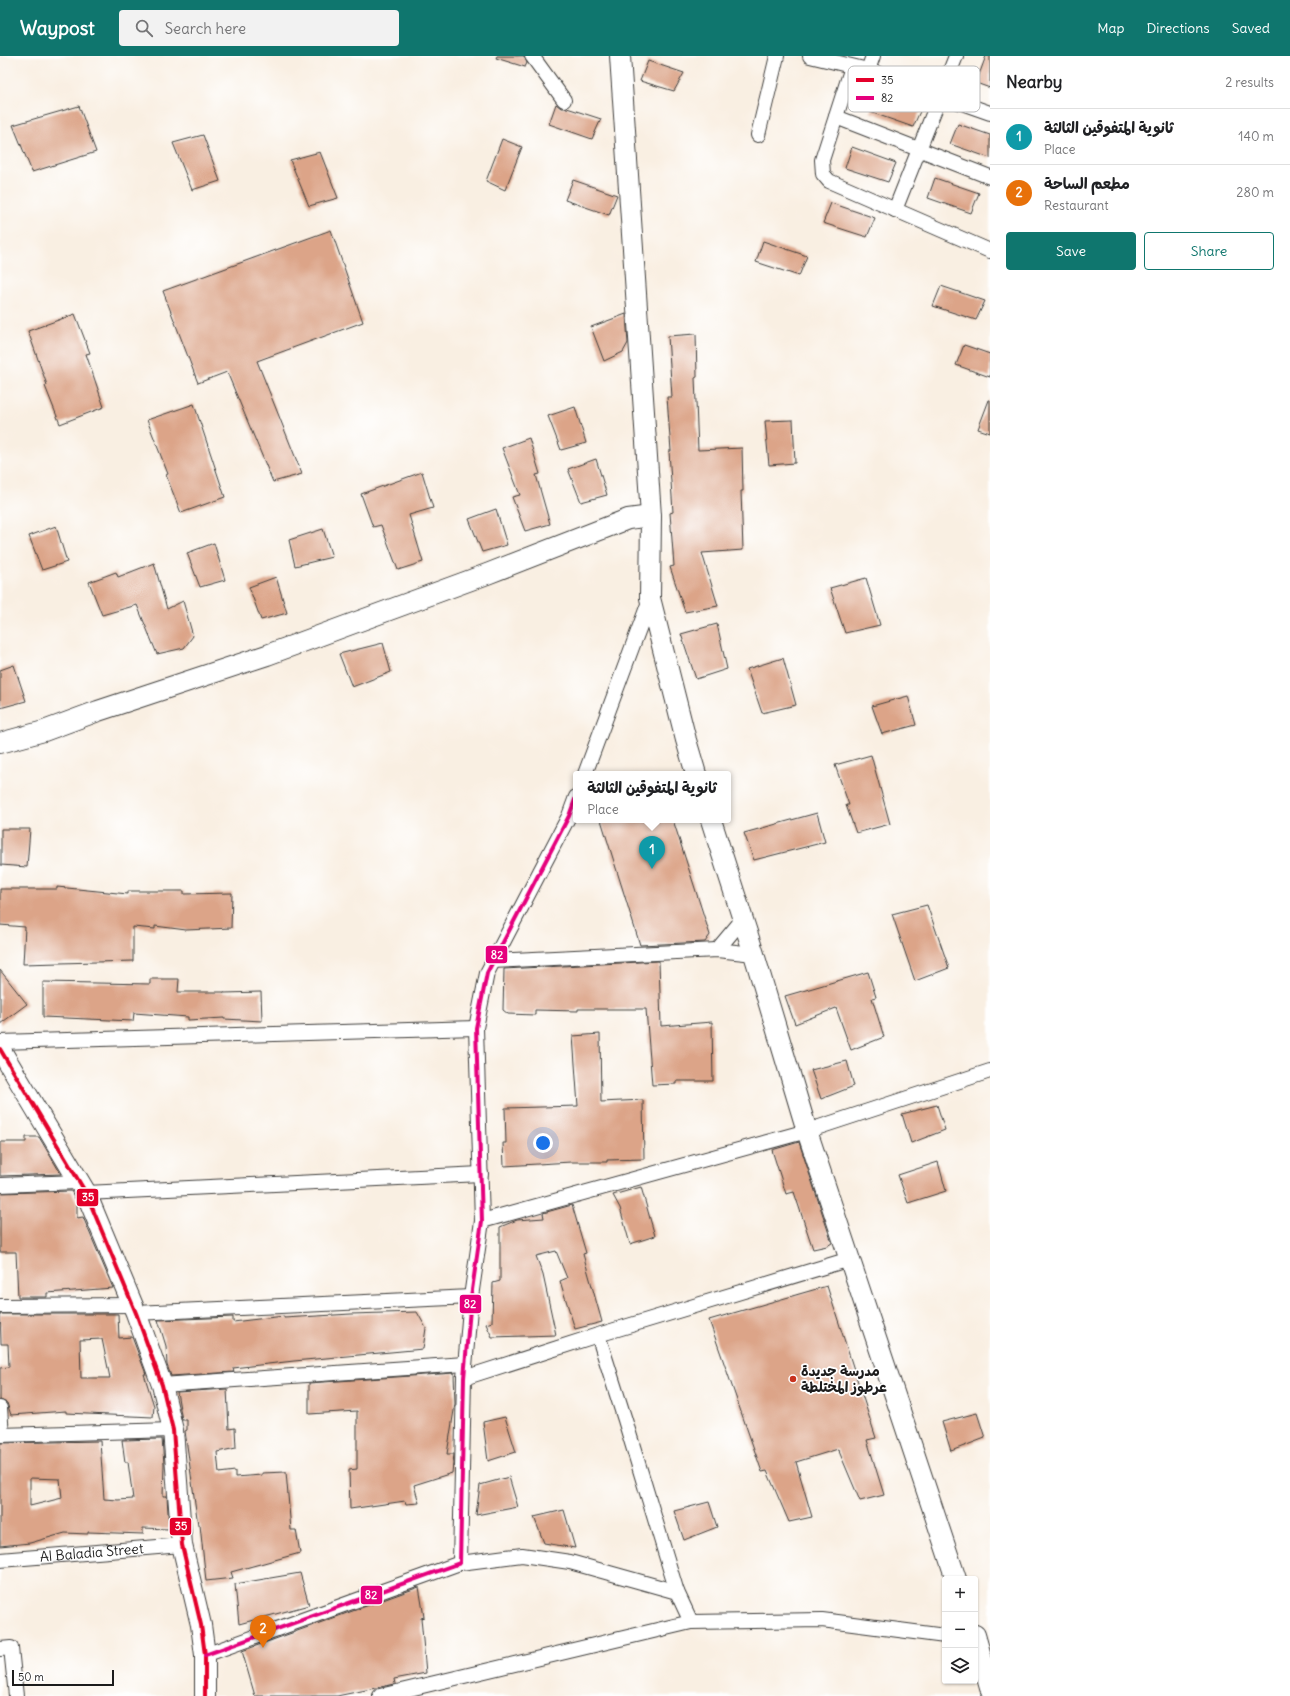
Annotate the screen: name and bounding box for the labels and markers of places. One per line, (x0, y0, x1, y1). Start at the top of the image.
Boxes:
pin: 1 (639, 836, 665, 869)
place label: مدرسة جديدة عرطوز المختلطة (801, 1362, 887, 1396)
marker: مدرسة جديدة عرطوز المختلطة (788, 1374, 798, 1384)
pin: 2 (250, 1615, 276, 1648)

